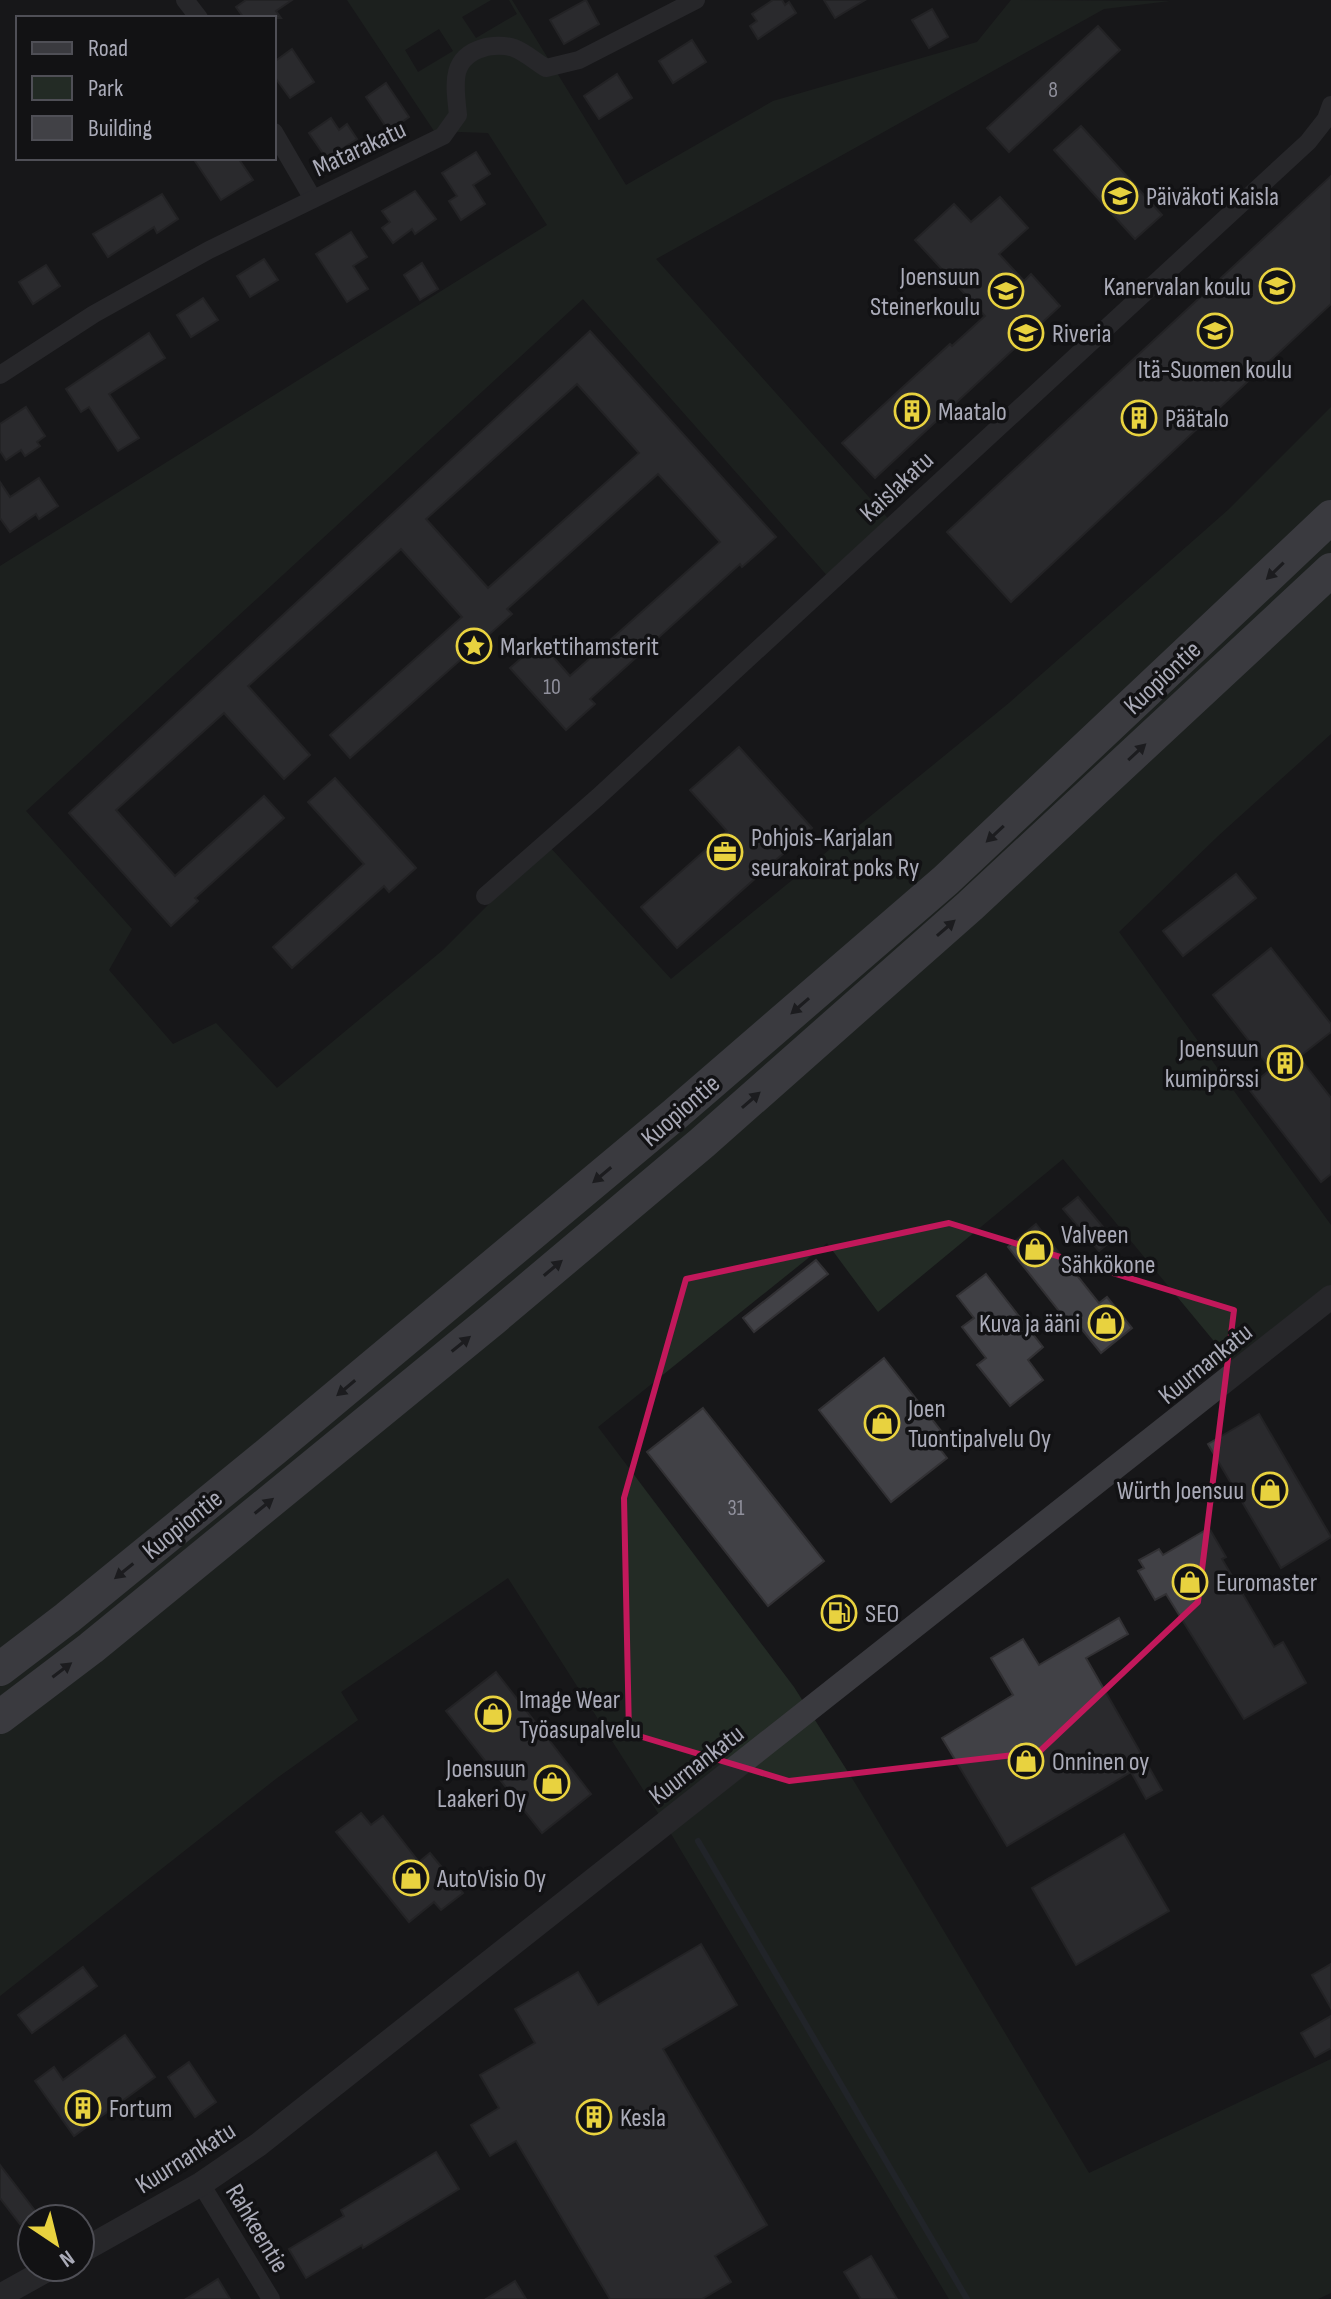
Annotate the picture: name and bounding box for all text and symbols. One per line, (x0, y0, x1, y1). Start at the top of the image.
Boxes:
legend (16, 16, 276, 160)
text: Road (88, 34, 128, 63)
text: Park (88, 74, 123, 103)
house number: 8 (1048, 77, 1058, 104)
text: Building (88, 114, 152, 143)
street label: Matarakatu (308, 114, 411, 184)
school or university icon: Päiväkoti Kaisla (1101, 177, 1139, 215)
place label: Päiväkoti Kaisla (1146, 182, 1279, 213)
place label: Joensuun Steinerkoulu (870, 262, 980, 323)
school or university icon: Kanervalan koulu (1258, 267, 1296, 305)
school or university icon: Joensuun Steinerkoulu (987, 272, 1025, 310)
place label: Kanervalan koulu (1103, 272, 1251, 303)
school or university icon: Itä-Suomen koulu (1196, 312, 1234, 350)
school or university icon: Riveria (1007, 314, 1045, 352)
place label: Riveria (1052, 319, 1111, 350)
place label: Itä-Suomen koulu (1138, 355, 1292, 386)
building icon: Maatalo (893, 392, 931, 430)
place label: Maatalo (938, 397, 1007, 428)
building icon: Päätalo (1120, 399, 1158, 437)
place label: Päätalo (1165, 404, 1229, 435)
street label: Kaislakatu (854, 445, 940, 529)
one-way arrow (1266, 561, 1285, 579)
place icon: Markettihamsterit (455, 627, 493, 665)
place label: Markettihamsterit (500, 632, 659, 663)
street label: Kuopiontie (1118, 635, 1208, 721)
house number: 10 (543, 674, 561, 701)
one-way arrow (1127, 743, 1146, 761)
place label: Pohjois-Karjalan seurakoirat poks Ry (751, 823, 919, 884)
one-way arrow (985, 825, 1004, 843)
office icon: Pohjois-Karjalan seurakoirat poks Ry (706, 833, 744, 871)
one-way arrow (935, 920, 955, 937)
one-way arrow (790, 997, 810, 1014)
place label: Joensuun kumipörssi (1165, 1034, 1259, 1095)
building icon: Joensuun kumipörssi (1266, 1044, 1304, 1082)
street label: Kuopiontie (635, 1069, 727, 1154)
one-way arrow (741, 1091, 760, 1109)
one-way arrow (593, 1166, 613, 1183)
place label: Valveen Sähkökone (1061, 1220, 1155, 1281)
shop icon: Valveen Sähkökone (1016, 1230, 1054, 1268)
one-way arrow (542, 1260, 562, 1277)
shop icon: Kuva ja ääni (1087, 1304, 1125, 1342)
place label: Kuva ja ääni (979, 1309, 1080, 1340)
street label: Kuurnankatu (1153, 1317, 1259, 1411)
one-way arrow (451, 1336, 471, 1353)
one-way arrow (337, 1379, 357, 1396)
place label: Joen Tuontipalvelu Oy (907, 1394, 1051, 1455)
shop icon: Joen Tuontipalvelu Oy (863, 1404, 901, 1442)
shop icon: Würth Joensuu (1251, 1471, 1289, 1509)
place label: Würth Joensuu (1117, 1476, 1244, 1507)
street label: Kuopiontie (137, 1484, 229, 1567)
house number: 31 (728, 1495, 745, 1522)
one-way arrow (253, 1498, 273, 1515)
one-way arrow (114, 1563, 134, 1579)
shop icon: Euromaster (1171, 1563, 1209, 1601)
place label: Euromaster (1216, 1568, 1318, 1599)
fuel station icon: SEO (820, 1594, 858, 1632)
place label: SEO (865, 1599, 899, 1630)
one-way arrow (52, 1663, 72, 1679)
place label: Image Wear Työasupalvelu (519, 1685, 641, 1746)
shop icon: Image Wear Työasupalvelu (474, 1695, 512, 1733)
street label: Kuurnankatu (643, 1719, 750, 1812)
shop icon: Onninen oy (1007, 1742, 1045, 1780)
place label: Onninen oy (1052, 1747, 1149, 1778)
place label: Joensuun Laakeri Oy (437, 1754, 526, 1815)
shop icon: Joensuun Laakeri Oy (533, 1764, 571, 1802)
shop icon: AutoVisio Oy (392, 1859, 430, 1897)
place label: AutoVisio Oy (436, 1864, 546, 1895)
building icon: Fortum (64, 2089, 102, 2127)
place label: Fortum (109, 2094, 173, 2125)
building icon: Kesla (575, 2098, 613, 2136)
place label: Kesla (620, 2103, 666, 2134)
street label: Kuurnankatu (130, 2116, 241, 2201)
street label: Rahkeentie (218, 2179, 295, 2279)
north arrow (16, 2203, 96, 2283)
text: N (54, 2244, 79, 2273)

